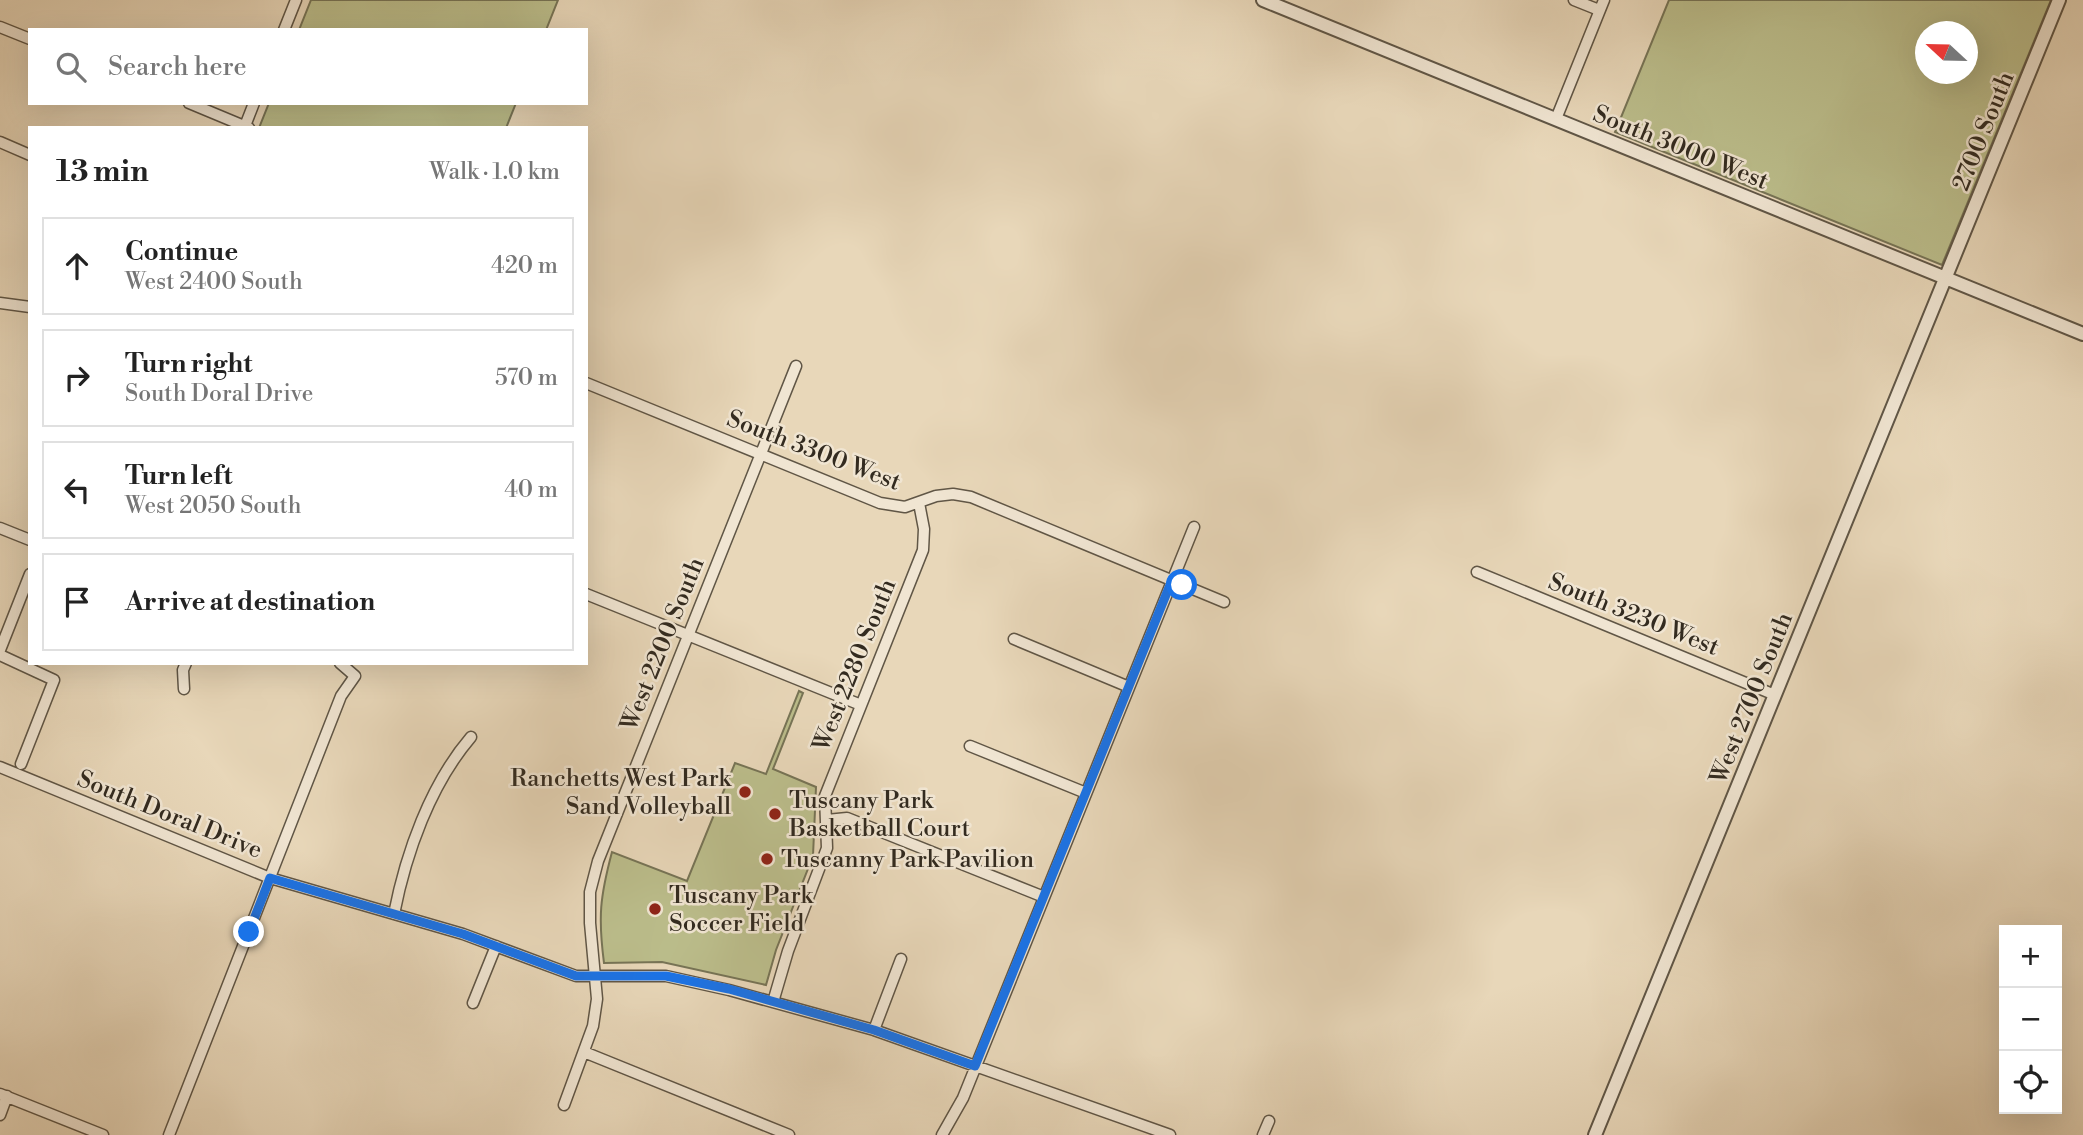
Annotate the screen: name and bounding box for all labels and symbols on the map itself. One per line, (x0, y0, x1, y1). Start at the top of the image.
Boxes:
north arrow (1915, 21, 1978, 84)
street label: 2700 South (1946, 67, 2021, 195)
street label: South 3000 West (1589, 99, 1773, 197)
street label: South 3300 West (722, 404, 905, 498)
street label: West 2200 South (614, 553, 711, 737)
street label: South 3230 West (1544, 567, 1724, 663)
route start (1166, 569, 1197, 600)
street label: West 2280 South (806, 575, 903, 757)
street label: West 2700 South (1703, 608, 1800, 789)
street label: South Doral Drive (73, 764, 266, 866)
place label: Ranchetts West Park Sand Volleyball (510, 764, 732, 822)
marker: Ranchetts West Park Sand Volleyball (737, 784, 753, 800)
place label: Tuscany Park Basketball Court (788, 786, 970, 844)
marker: Tuscany Park Basketball Court (767, 806, 783, 822)
place label: Tuscanny Park Pavilion (781, 845, 1034, 875)
marker: Tuscanny Park Pavilion (759, 851, 775, 867)
place label: Tuscany Park Soccer Field (669, 881, 814, 939)
marker: Tuscany Park Soccer Field (647, 901, 663, 917)
route end (233, 916, 264, 947)

